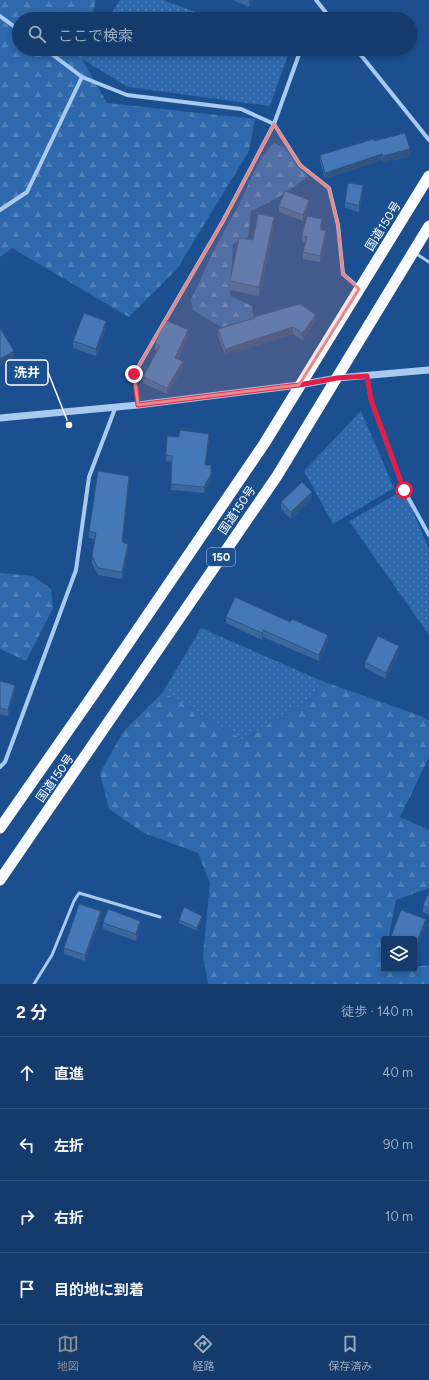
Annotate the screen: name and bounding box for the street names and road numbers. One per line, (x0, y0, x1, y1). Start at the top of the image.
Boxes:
street label: 国道150号 (362, 199, 404, 253)
street label: 国道150号 (216, 483, 258, 537)
road number: 150 (207, 548, 235, 566)
street label: 国道150号 (33, 751, 77, 805)

